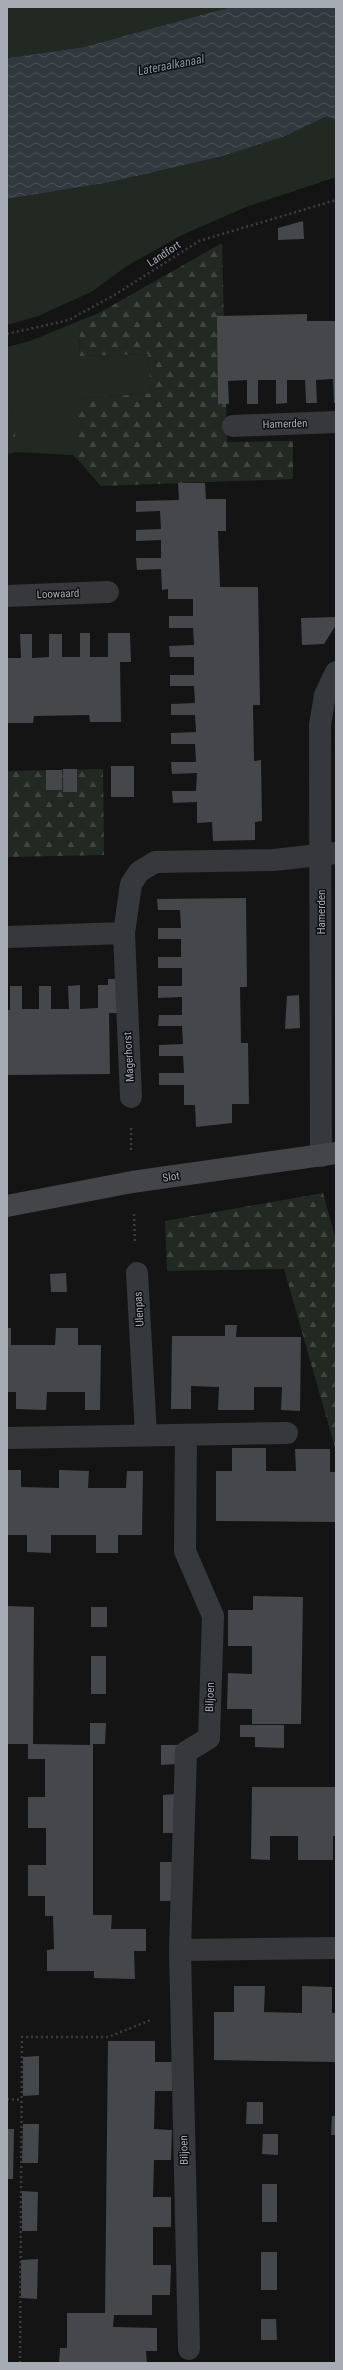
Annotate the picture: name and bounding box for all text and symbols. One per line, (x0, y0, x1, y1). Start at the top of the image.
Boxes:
water label: Lateraalkanaal (137, 52, 206, 78)
street label: Landfort (145, 238, 183, 270)
street label: Hamerden (262, 417, 308, 431)
street label: Loowaard (36, 587, 80, 601)
street label: Hamerden (315, 890, 328, 934)
street label: Magerhorst (121, 1032, 137, 1082)
street label: Slot (162, 1169, 180, 1185)
street label: Ulenpas (132, 1291, 146, 1327)
street label: Biljoen (203, 1682, 217, 1712)
street label: Biljoen (177, 2135, 191, 2165)

